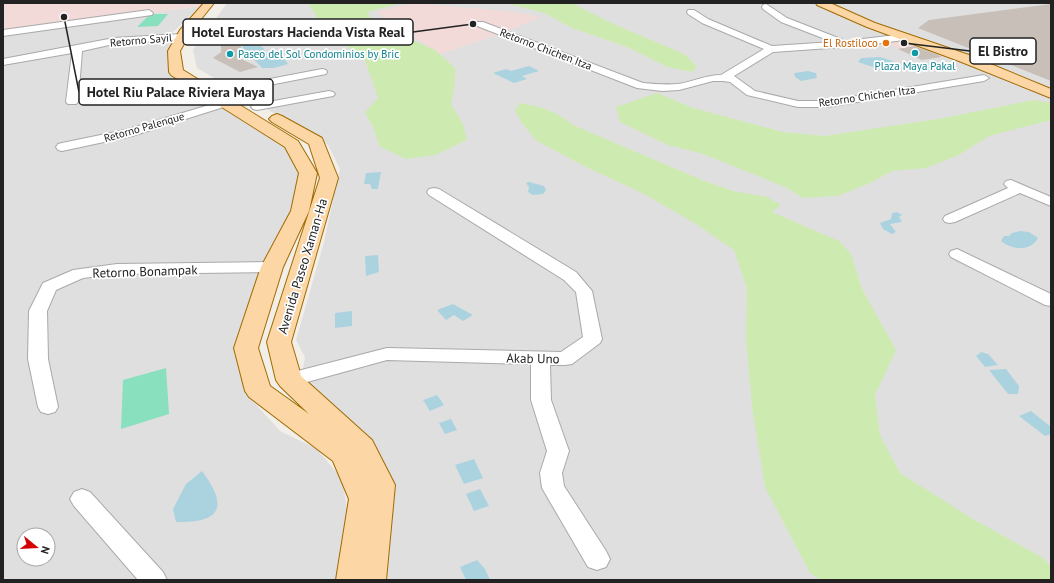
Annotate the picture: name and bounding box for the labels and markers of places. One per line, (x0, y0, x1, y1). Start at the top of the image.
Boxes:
callout: Hotel Eurostars Hacienda Vista Real (183, 19, 413, 45)
place label: El Rostiloco (823, 36, 878, 50)
marker: El Rostiloco (881, 38, 891, 48)
callout: El Bistro (970, 38, 1036, 64)
place label: Paseo del Sol Condominios by Bric (238, 47, 399, 61)
marker: Plaza Maya Pakal (910, 48, 920, 58)
marker: Paseo del Sol Condominios by Bric (225, 49, 235, 59)
place label: Plaza Maya Pakal (875, 59, 956, 73)
callout: Hotel Riu Palace Riviera Maya (79, 79, 273, 105)

